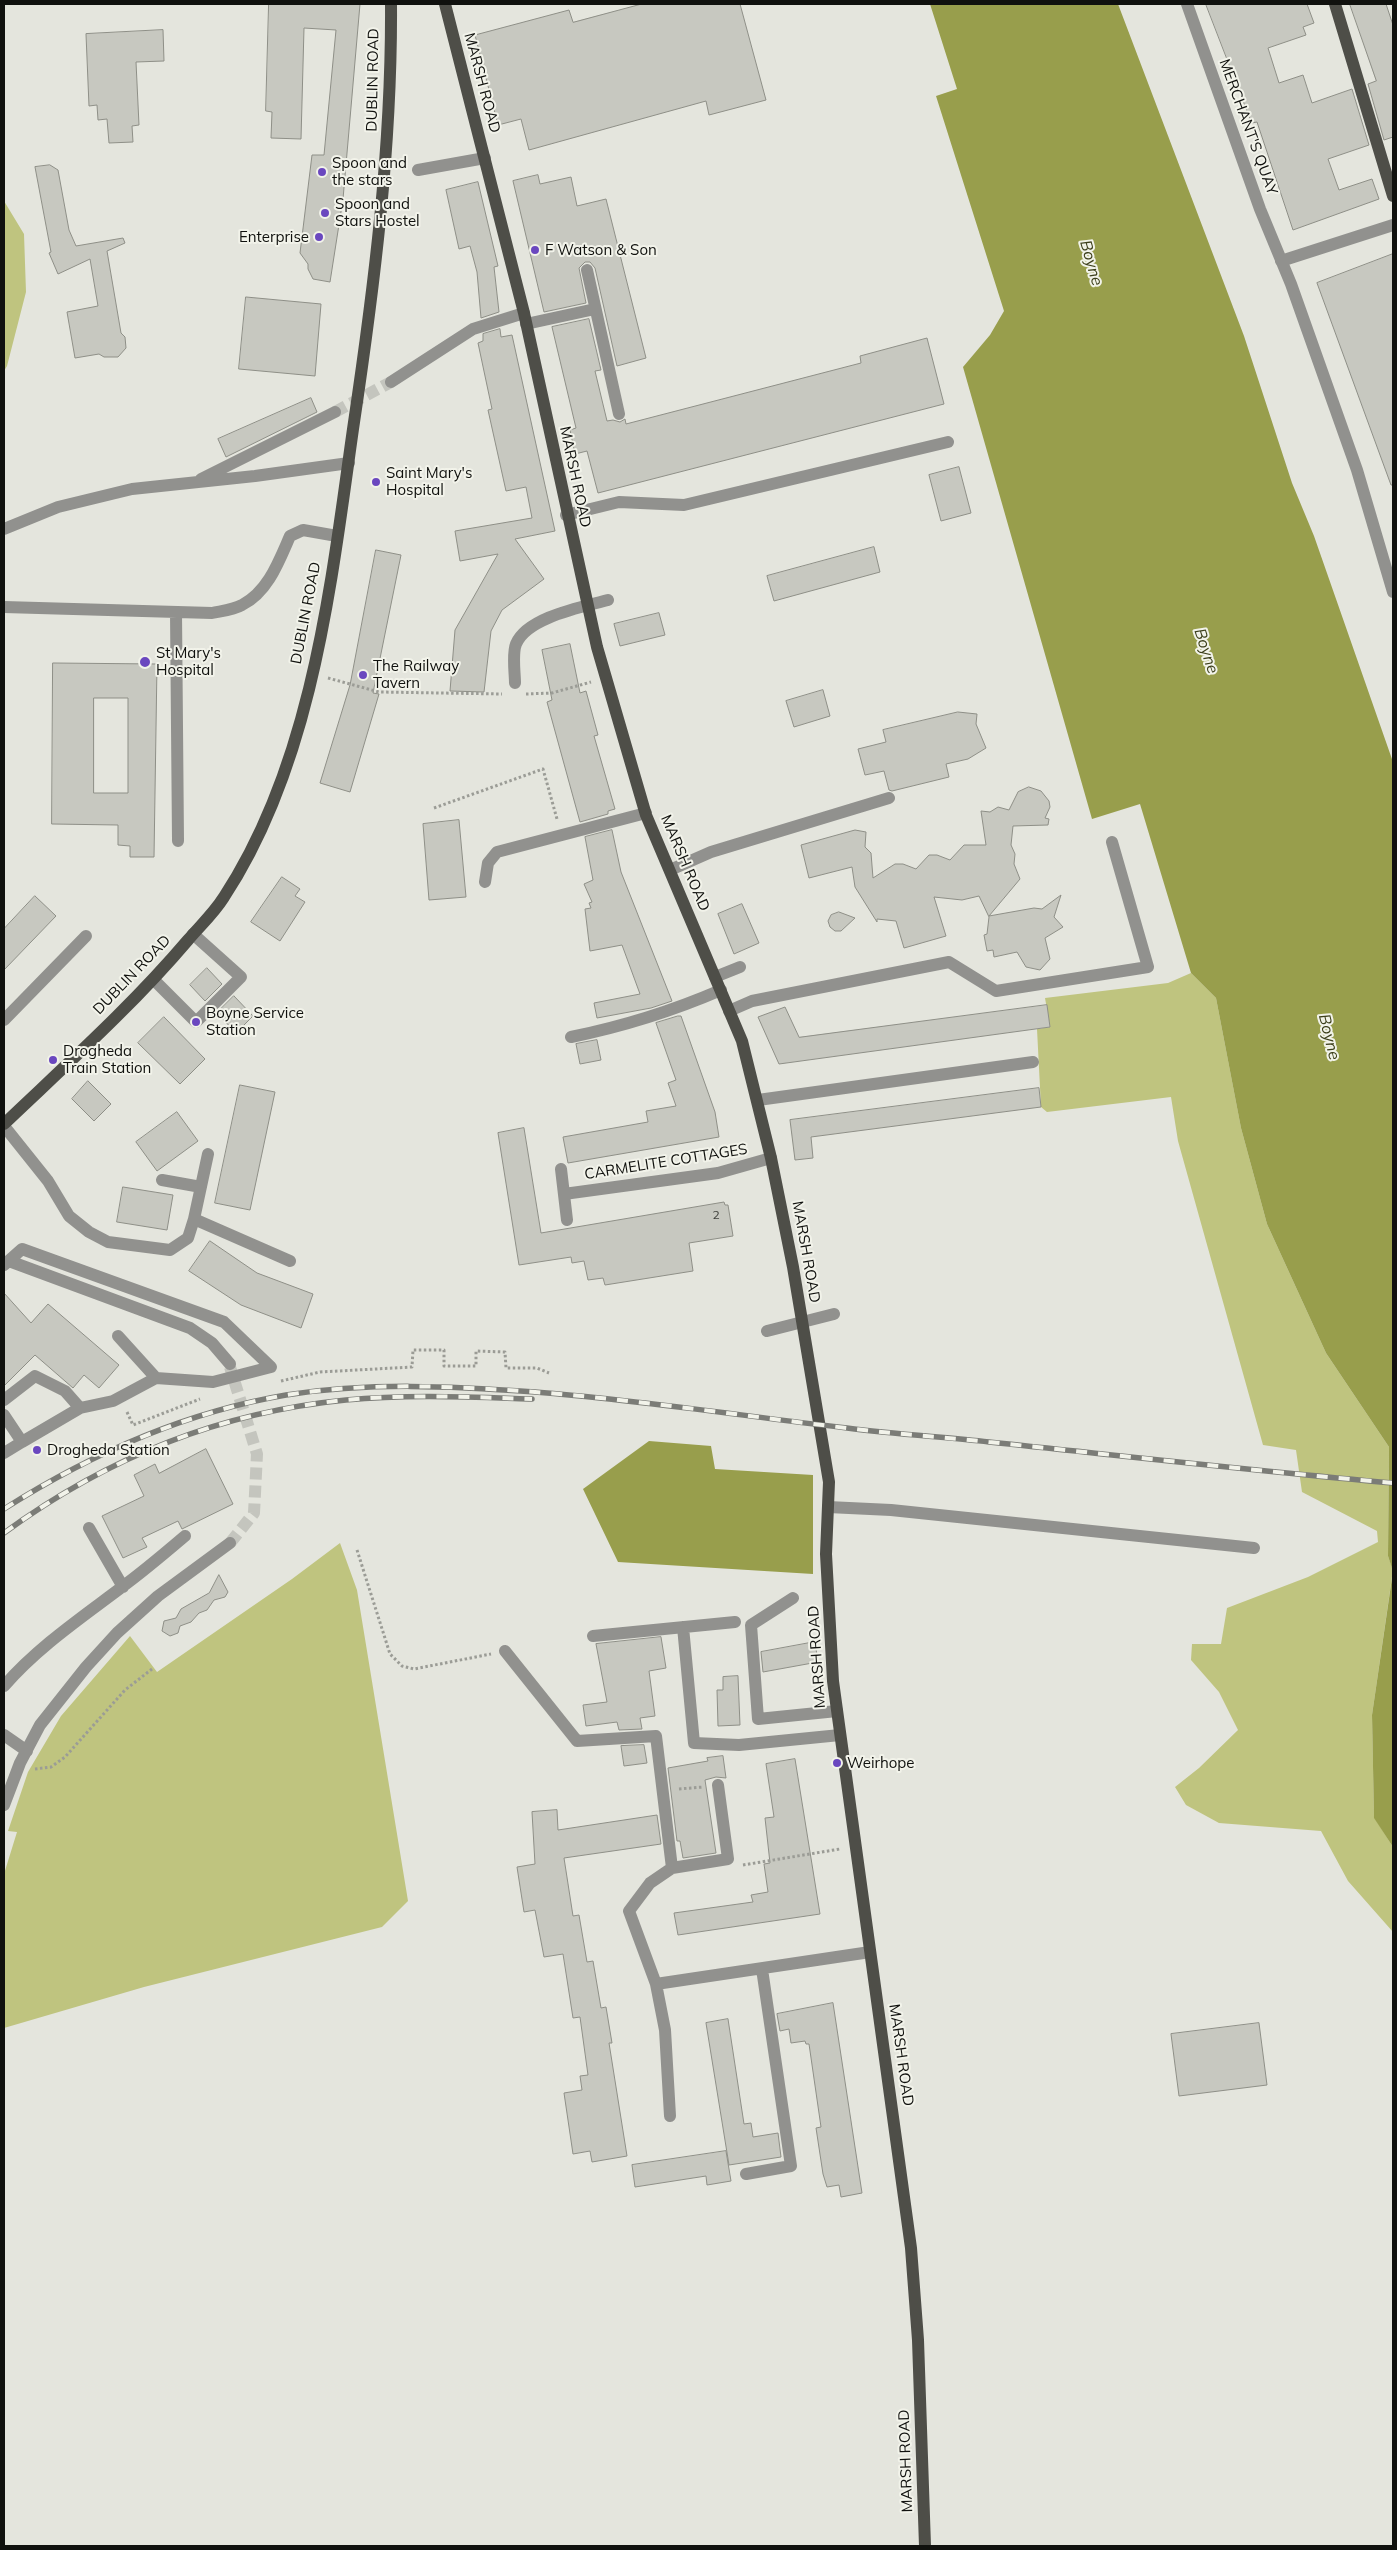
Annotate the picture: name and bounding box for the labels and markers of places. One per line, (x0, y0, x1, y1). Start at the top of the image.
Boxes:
place label: Spoon and the stars (332, 154, 407, 189)
marker: Spoon and the stars (316, 166, 328, 178)
place label: Spoon and Stars Hostel (335, 195, 420, 230)
marker: Spoon and Stars Hostel (319, 207, 331, 219)
place label: Enterprise (239, 228, 309, 246)
marker: Enterprise (313, 231, 325, 243)
place label: F Watson & Son (545, 241, 657, 259)
marker: F Watson & Son (529, 244, 541, 256)
place label: Saint Mary's Hospital (386, 464, 472, 499)
marker: Saint Mary's Hospital (370, 476, 382, 488)
place label: St Mary's Hospital (156, 644, 221, 679)
marker: St Mary's Hospital (138, 655, 152, 669)
place label: The Railway Tavern (373, 657, 459, 692)
marker: The Railway Tavern (357, 669, 369, 681)
place label: Boyne Service Station (206, 1004, 304, 1039)
marker: Boyne Service Station (190, 1016, 202, 1028)
place label: Drogheda Train Station (63, 1042, 151, 1077)
marker: Drogheda Train Station (47, 1054, 59, 1066)
place label: Drogheda Station (47, 1441, 170, 1459)
marker: Drogheda Station (31, 1444, 43, 1456)
place label: Weirhope (847, 1754, 914, 1772)
marker: Weirhope (831, 1757, 843, 1769)

